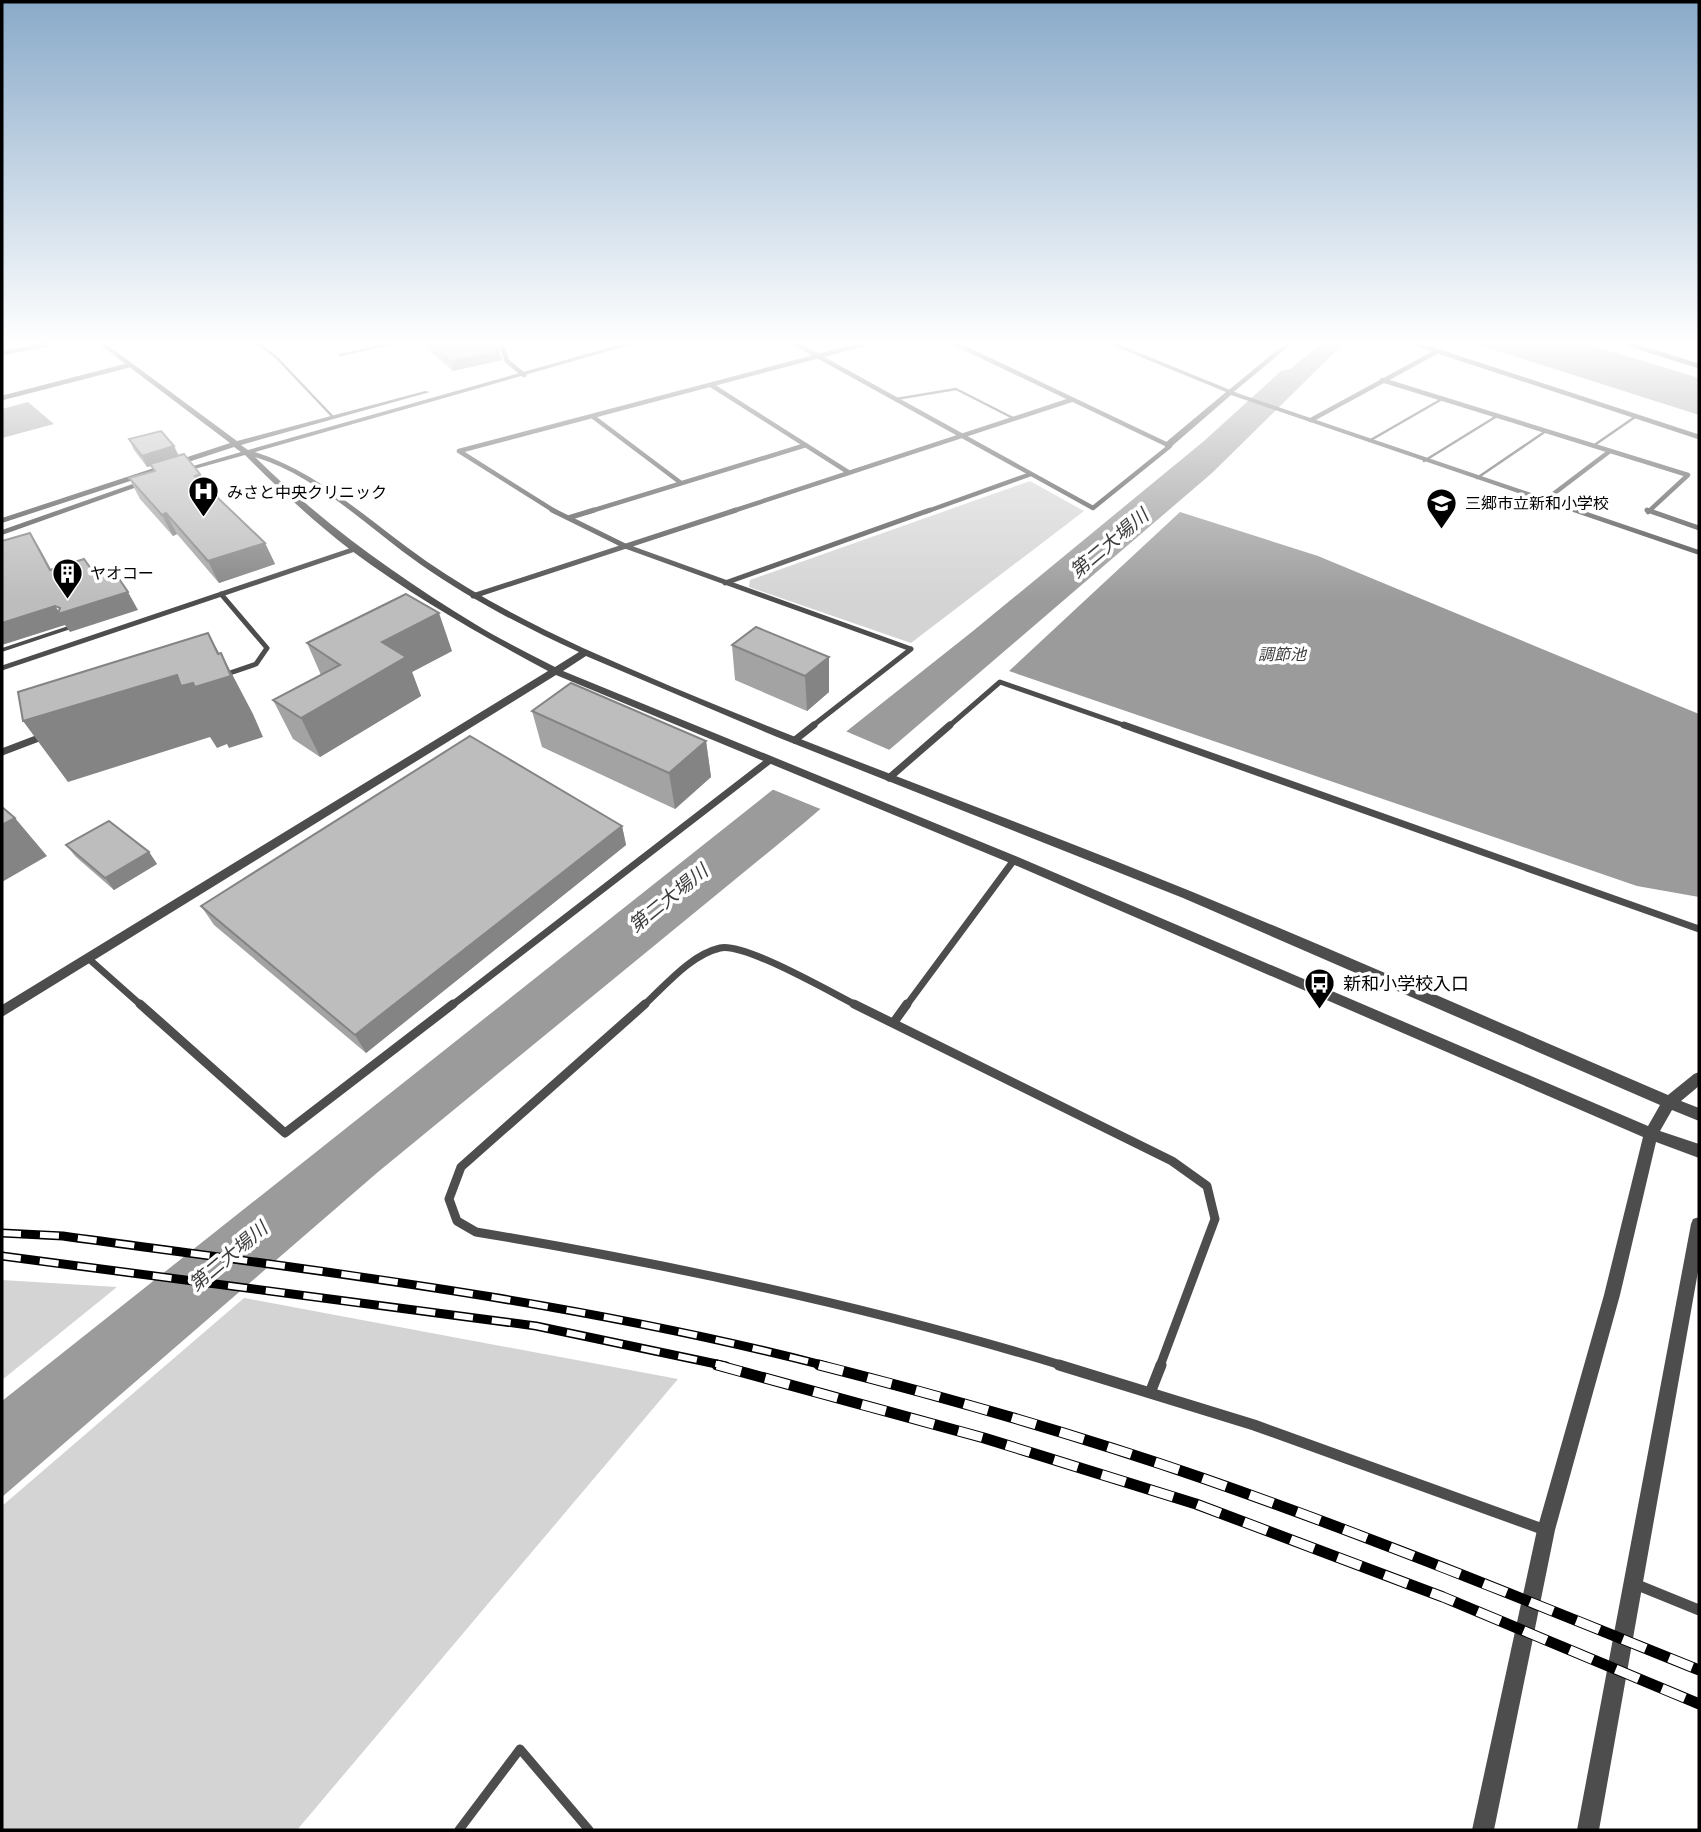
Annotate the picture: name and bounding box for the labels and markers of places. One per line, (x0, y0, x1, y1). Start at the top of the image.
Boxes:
hospital icon: みさと中央クリニック (187, 475, 221, 519)
place label: みさと中央クリニック (227, 482, 387, 502)
school or university icon: 三郷市立新和小学校 (1425, 486, 1459, 530)
place label: 三郷市立新和小学校 (1465, 493, 1609, 513)
building icon: ヤオコー (50, 556, 84, 600)
place label: ヤオコー (90, 563, 154, 583)
bus stop icon: 新和小学校入口 (1303, 967, 1337, 1011)
place label: 新和小学校入口 (1343, 972, 1469, 995)

